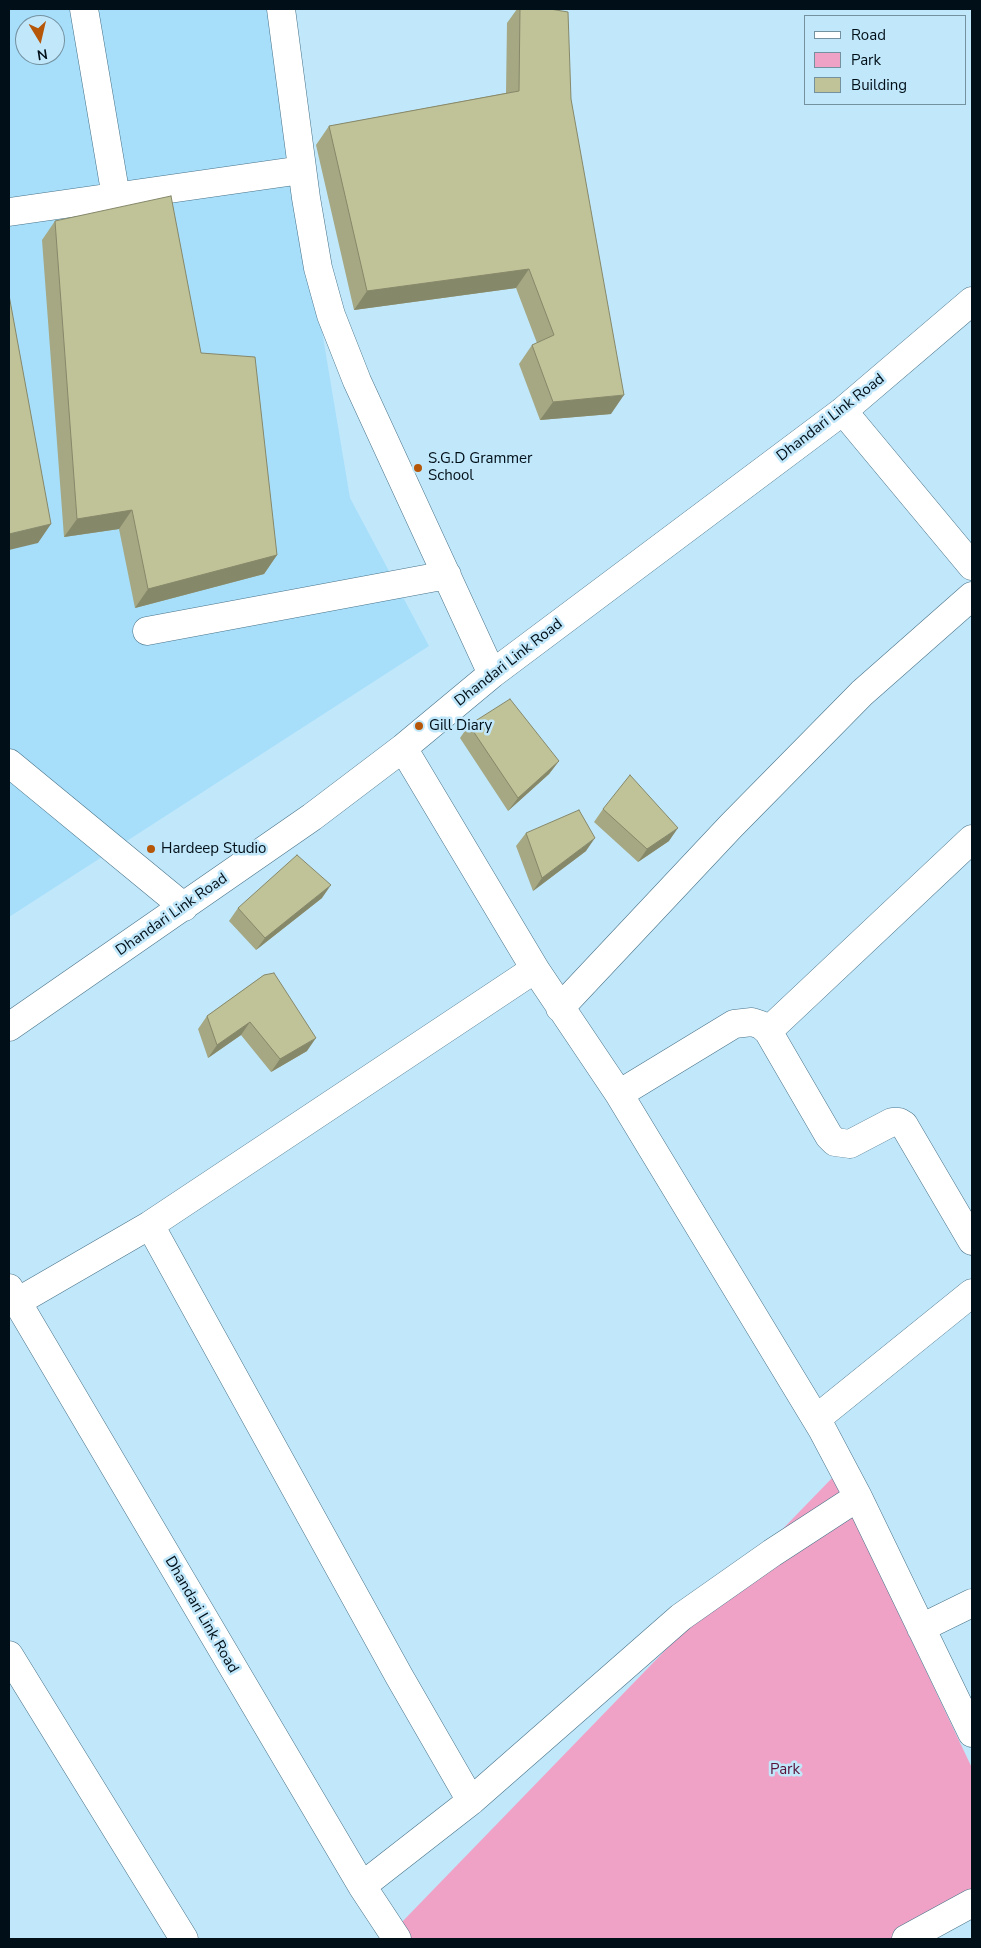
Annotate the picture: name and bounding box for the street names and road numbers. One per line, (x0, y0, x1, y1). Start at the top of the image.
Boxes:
street label: Dhandari Link Road (773, 370, 889, 466)
street label: Dhandari Link Road (451, 615, 567, 711)
street label: Dhandari Link Road (113, 870, 231, 960)
street label: Dhandari Link Road (160, 1553, 242, 1677)

